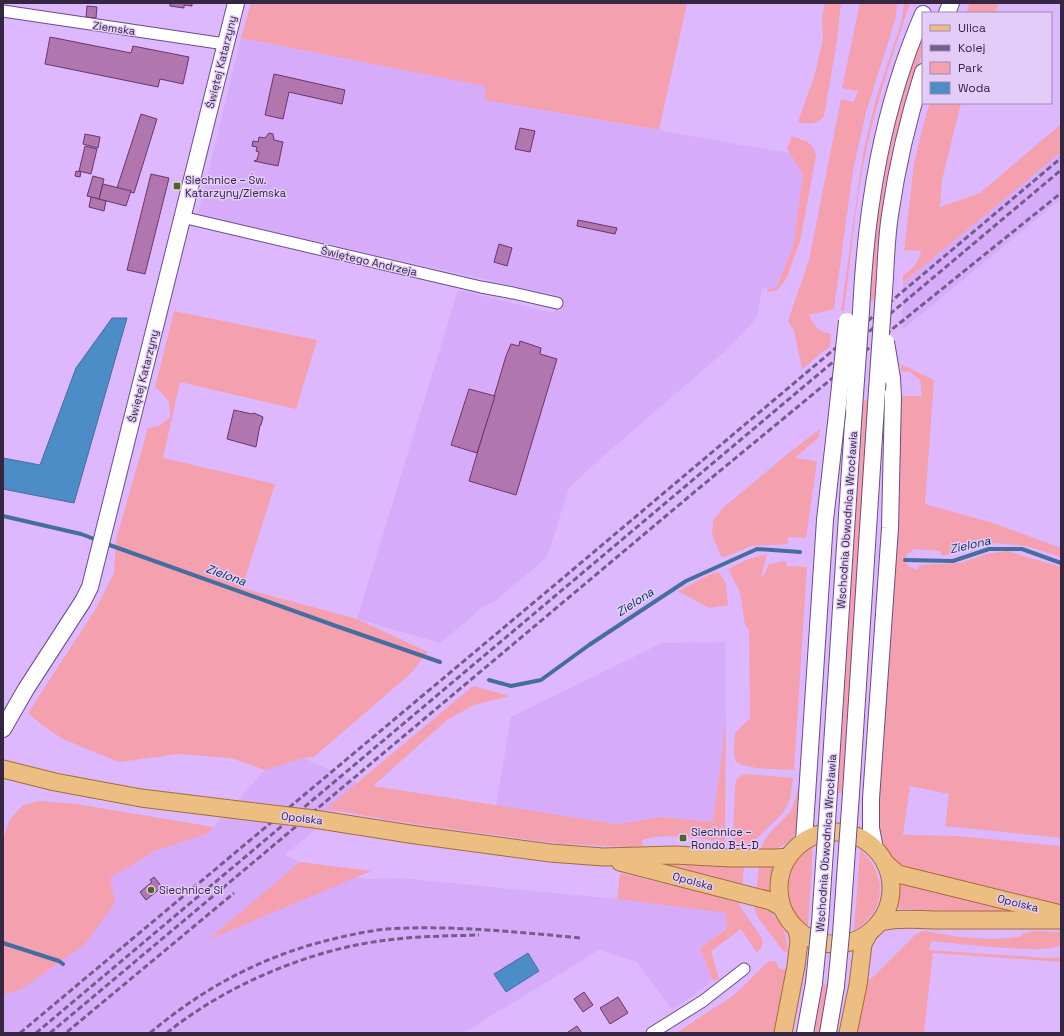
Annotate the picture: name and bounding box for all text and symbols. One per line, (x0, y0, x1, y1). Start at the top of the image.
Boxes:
legend (922, 12, 1052, 104)
street label: Świętej Katarzyny (202, 14, 239, 110)
street label: Ziemska (92, 18, 137, 38)
text: Ulica (958, 20, 986, 36)
text: Kolej (958, 40, 986, 56)
text: Park (958, 60, 983, 76)
text: Woda (958, 80, 990, 96)
place label: Siechnice – Św. Katarzyny/Ziemska (185, 172, 287, 200)
marker: Siechnice – Św. Katarzyny/Ziemska (172, 181, 182, 191)
street label: Świętego Andrzeja (319, 242, 419, 279)
street label: Świętej Katarzyny (124, 328, 161, 424)
street label: Wschodnia Obwodnica Wrocławia (834, 430, 860, 609)
water label: Zielona (948, 533, 992, 557)
water label: Zielona (204, 560, 248, 590)
water label: Zielona (613, 584, 657, 620)
street label: Wschodnia Obwodnica Wrocławia (813, 753, 839, 932)
street label: Opolska (280, 809, 324, 828)
place label: Siechnice – Rondo B-Ł-D (691, 825, 759, 852)
marker: Siechnice – Rondo B-Ł-D (678, 833, 688, 843)
street label: Opolska (671, 869, 716, 893)
place label: Siechnice Si (159, 883, 223, 897)
marker: Siechnice Si (146, 885, 156, 895)
street label: Opolska (996, 891, 1041, 915)

